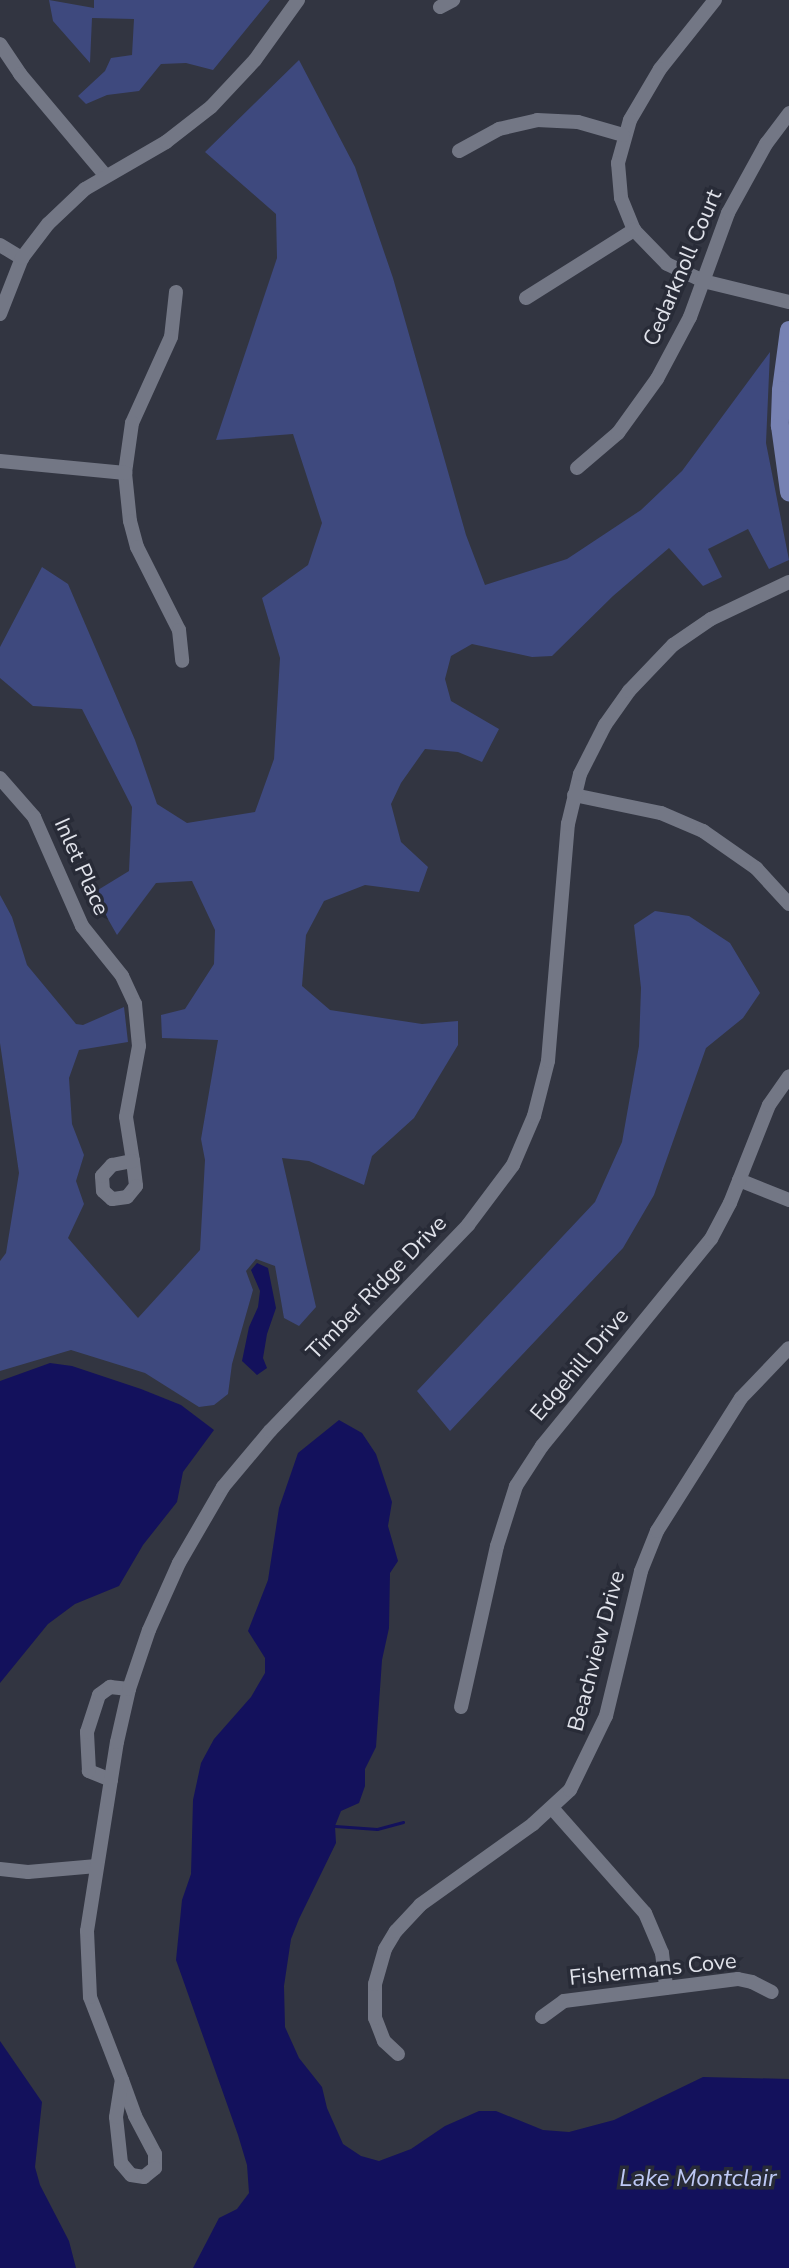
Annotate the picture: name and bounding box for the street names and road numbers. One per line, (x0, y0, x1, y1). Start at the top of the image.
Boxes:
street label: Cedarknoll Court (638, 186, 728, 350)
street label: Inlet Place (48, 814, 114, 920)
street label: Timber Ridge Drive (301, 1210, 453, 1366)
street label: Edgehill Drive (525, 1303, 635, 1427)
street label: Beachview Drive (563, 1568, 631, 1734)
street label: Fishermans Cove (568, 1948, 738, 1992)

